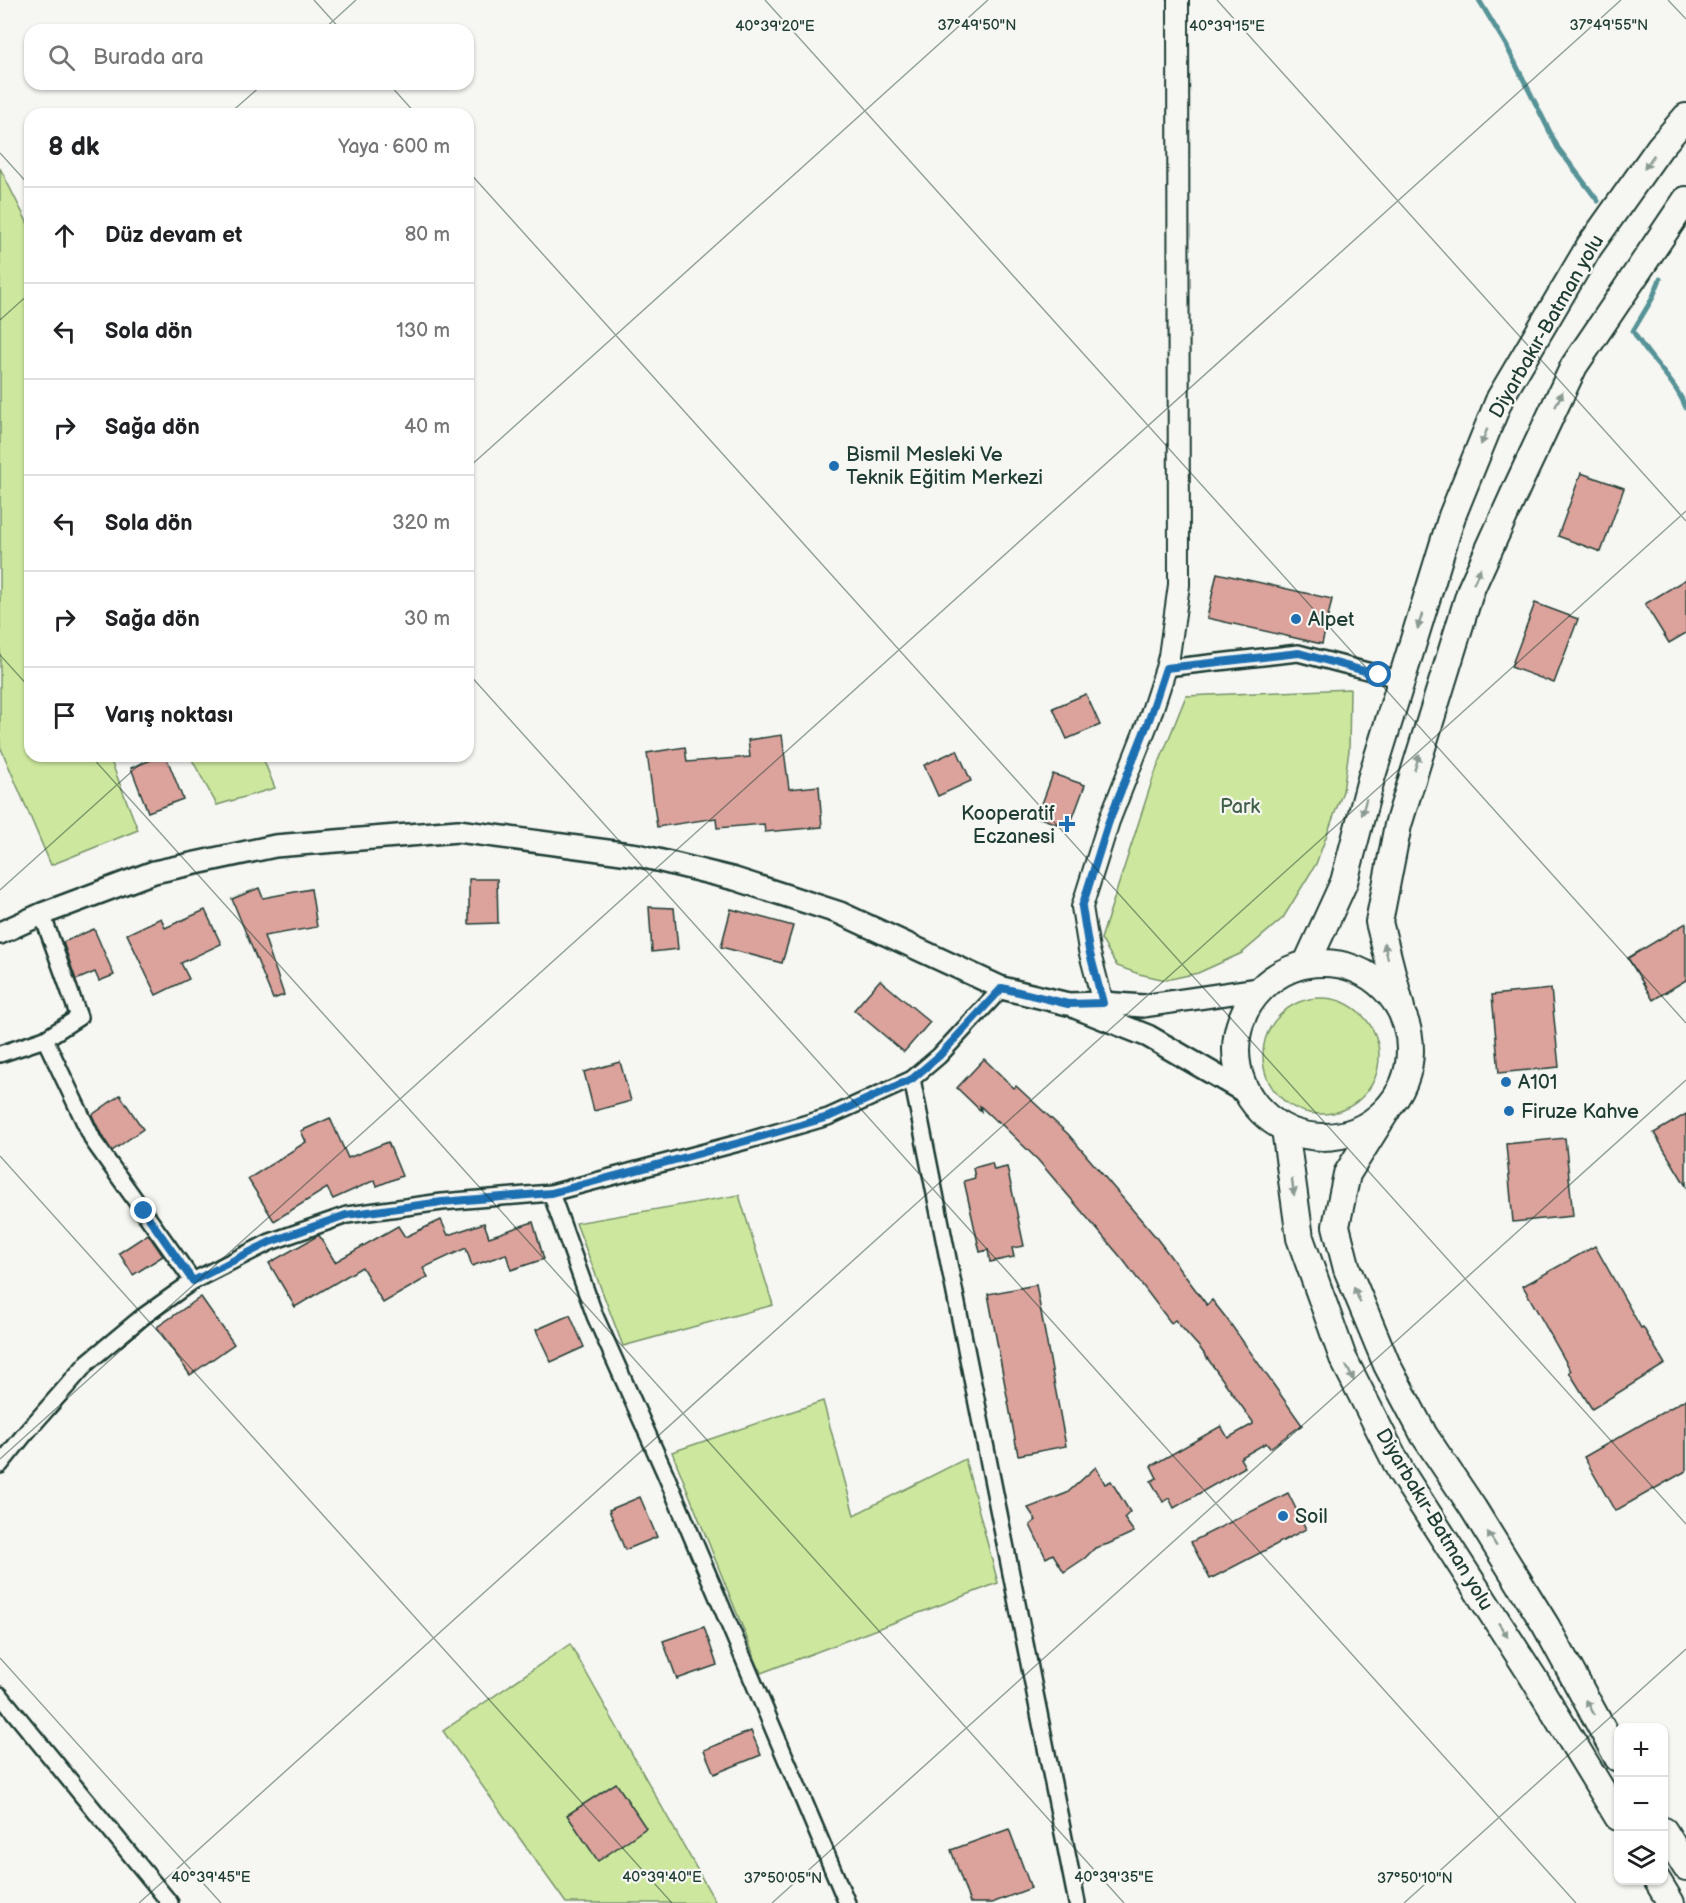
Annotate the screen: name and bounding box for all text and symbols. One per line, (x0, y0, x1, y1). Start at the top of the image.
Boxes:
text: 37°49'50"N (938, 16, 1016, 35)
text: 37°49'55"N (1570, 16, 1648, 35)
text: 40°39'20"E (735, 17, 815, 36)
text: 40°39'15"E (1189, 17, 1265, 36)
search box (24, 24, 474, 90)
icon: search (45, 41, 78, 74)
text: Burada ara (93, 44, 204, 71)
text: 8 dk (48, 132, 99, 163)
text: Yaya · 600 m (338, 135, 450, 159)
one-way arrow (1644, 154, 1655, 170)
icon: ahead (48, 219, 81, 252)
text: Düz devam et (105, 222, 242, 249)
text: 80 m (405, 223, 450, 247)
street label: Diyarbakır-Batman yolu (1485, 230, 1609, 423)
icon: left (48, 315, 81, 348)
text: Sola dön (105, 318, 193, 345)
text: 130 m (396, 319, 450, 343)
one-way arrow (1554, 390, 1563, 407)
icon: right (48, 411, 81, 444)
text: Sağa dön (105, 414, 200, 441)
text: 40 m (404, 415, 450, 439)
one-way arrow (1479, 428, 1489, 446)
place label: Bismil Mesleki Ve Teknik Eğitim Merkezi (846, 443, 1043, 490)
marker: Bismil Mesleki Ve Teknik Eğitim Merkezi (827, 459, 841, 473)
icon: left (48, 507, 81, 540)
text: Sola dön (105, 510, 193, 537)
text: 320 m (392, 511, 450, 535)
one-way arrow (1472, 567, 1482, 585)
icon: right (48, 603, 81, 636)
text: Sağa dön (105, 606, 200, 633)
text: 30 m (404, 607, 450, 631)
place label: Alpet (1308, 608, 1354, 632)
marker: Alpet (1289, 612, 1303, 626)
one-way arrow (1415, 612, 1424, 630)
route start (1365, 661, 1391, 687)
icon: arrive (48, 699, 81, 732)
text: Varış noktası (105, 702, 233, 729)
one-way arrow (1413, 753, 1422, 771)
park label: Park (1220, 795, 1260, 819)
one-way arrow (1358, 798, 1368, 816)
place label: Kooperatif Eczanesi (961, 802, 1055, 849)
marker: Kooperatif Eczanesi (1060, 817, 1074, 831)
one-way arrow (1381, 942, 1391, 960)
place label: A101 (1518, 1071, 1557, 1095)
marker: A101 (1499, 1075, 1513, 1089)
place label: Firuze Kahve (1521, 1100, 1639, 1124)
marker: Firuze Kahve (1502, 1104, 1516, 1118)
one-way arrow (1288, 1178, 1297, 1197)
route end (130, 1197, 156, 1223)
one-way arrow (1353, 1287, 1362, 1304)
one-way arrow (1345, 1364, 1355, 1381)
street label: Diyarbakır-Batman yolu (1370, 1424, 1498, 1615)
place label: Soil (1295, 1505, 1328, 1529)
marker: Soil (1276, 1509, 1290, 1523)
one-way arrow (1487, 1530, 1498, 1547)
one-way arrow (1498, 1622, 1509, 1638)
one-way arrow (1585, 1698, 1595, 1715)
map controls (1614, 1723, 1668, 1885)
button: + (1614, 1723, 1668, 1777)
button: − (1614, 1777, 1668, 1831)
button: layers (1614, 1831, 1668, 1885)
text: 40°39'45"E (171, 1868, 251, 1887)
text: 40°39'40"E (622, 1868, 702, 1887)
text: 40°39'35"E (1074, 1868, 1154, 1887)
text: 37°50'05"N (744, 1869, 822, 1888)
text: 37°50'10"N (1377, 1869, 1453, 1888)

